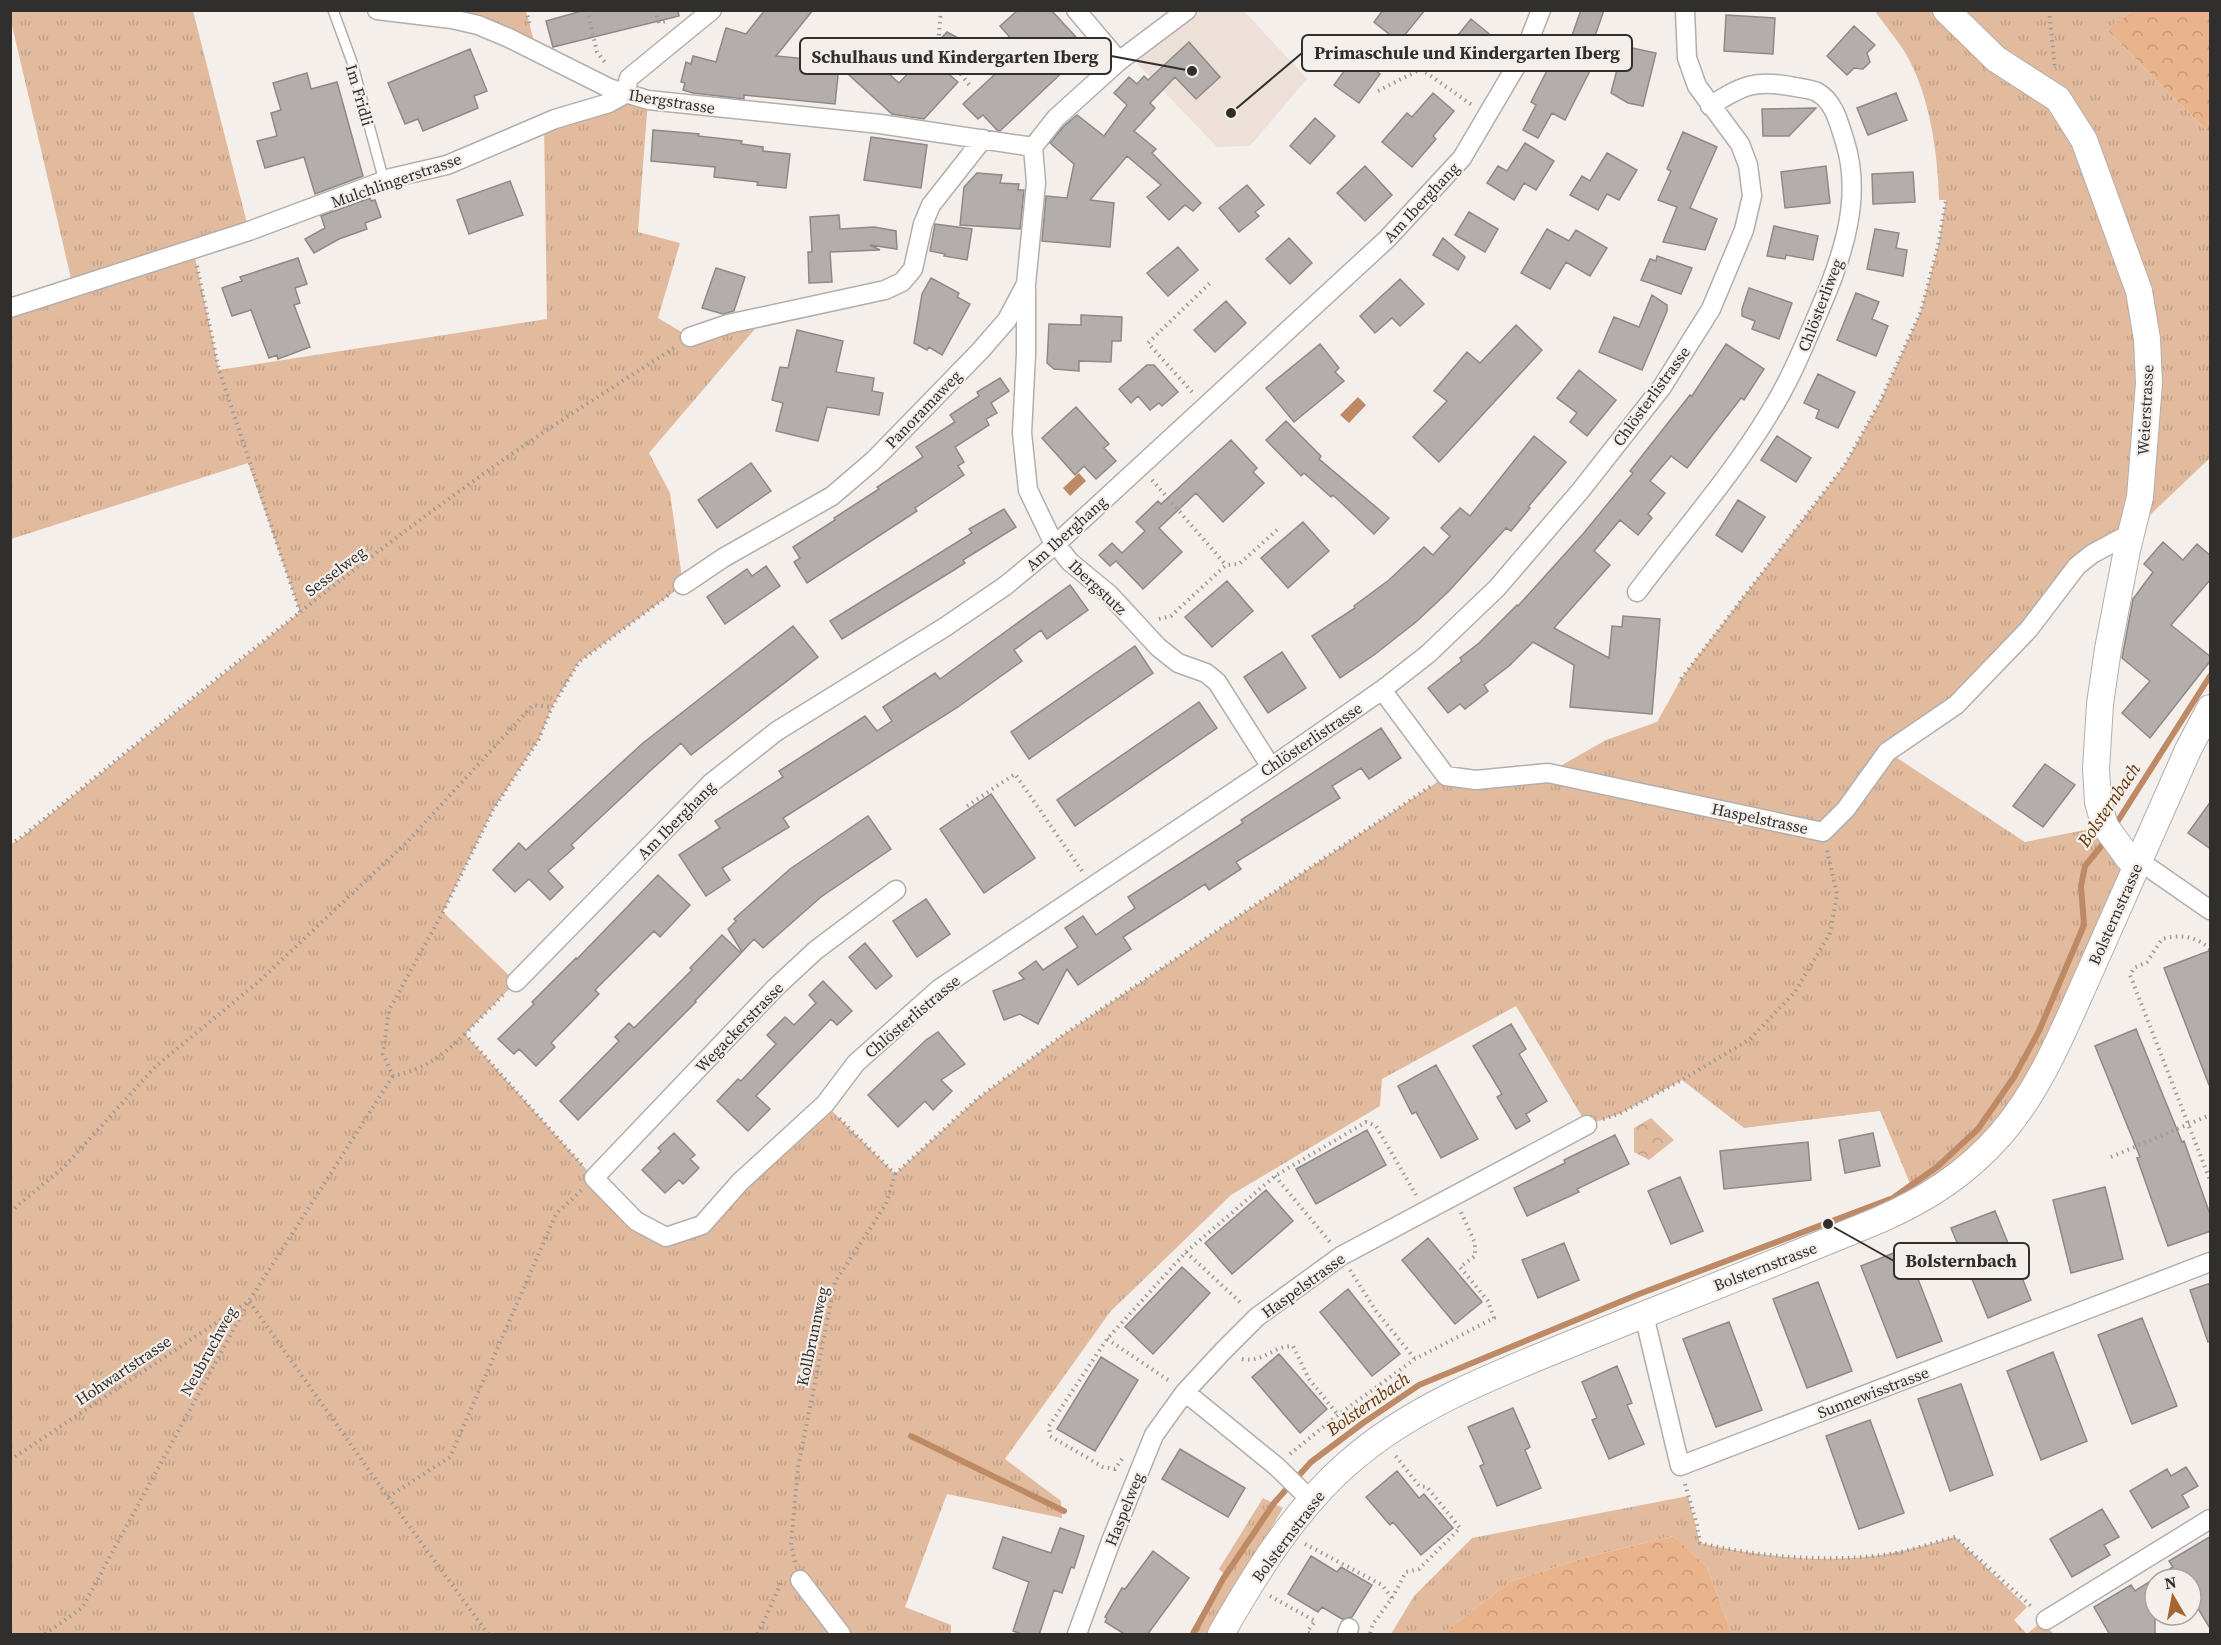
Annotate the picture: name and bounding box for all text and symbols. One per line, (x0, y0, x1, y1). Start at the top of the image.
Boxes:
callout: Primaschule und Kindergarten Iberg (1302, 35, 1632, 71)
callout: Schulhaus und Kindergarten Iberg (800, 38, 1111, 74)
text: Primaschule und Kindergarten Iberg (1314, 40, 1620, 65)
text: Schulhaus und Kindergarten Iberg (811, 44, 1099, 69)
street label: Im Fridli (341, 62, 379, 129)
street label: Ibergstrasse (627, 83, 717, 119)
street label: Mulchlingerstrasse (328, 147, 464, 213)
street label: Am Iberghang (1378, 157, 1464, 247)
street label: Chlösterliweg (1792, 255, 1848, 355)
street label: Chlösterlistrasse (1607, 342, 1695, 450)
street label: Weierstrasse (2132, 364, 2158, 456)
street label: Panoramaweg (880, 365, 966, 453)
street label: Am Iberghang (1021, 491, 1111, 575)
street label: Sesselweg (300, 541, 370, 601)
street label: Ibergstutz (1064, 554, 1132, 620)
street label: Chlösterlistrasse (1256, 697, 1366, 781)
water label: Bolsternbach (2071, 758, 2146, 853)
street label: Am Iberghang (632, 776, 720, 864)
street label: Haspelstrasse (1710, 797, 1810, 839)
street label: Bolsternstrasse (2083, 860, 2147, 968)
street label: Chlösterlistrasse (859, 969, 965, 1063)
street label: Wegackerstrasse (690, 977, 788, 1077)
street label: Bolsternstrasse (1710, 1236, 1820, 1296)
callout: Bolsternbach (1894, 1243, 2029, 1279)
street label: Haspelstrasse (1257, 1247, 1349, 1323)
text: Bolsternbach (1905, 1248, 2017, 1273)
street label: Kollbrunnweg (791, 1284, 833, 1388)
street label: Neubruchweg (174, 1302, 242, 1400)
street label: Hohwartstrasse (71, 1330, 175, 1410)
street label: Sunnewisstrasse (1814, 1361, 1932, 1423)
water label: Bolsternbach (1320, 1366, 1415, 1442)
street label: Haspelweg (1099, 1469, 1149, 1549)
street label: Bolsternstrasse (1246, 1486, 1330, 1586)
north arrow (2143, 1567, 2203, 1627)
text: N (2163, 1570, 2178, 1594)

